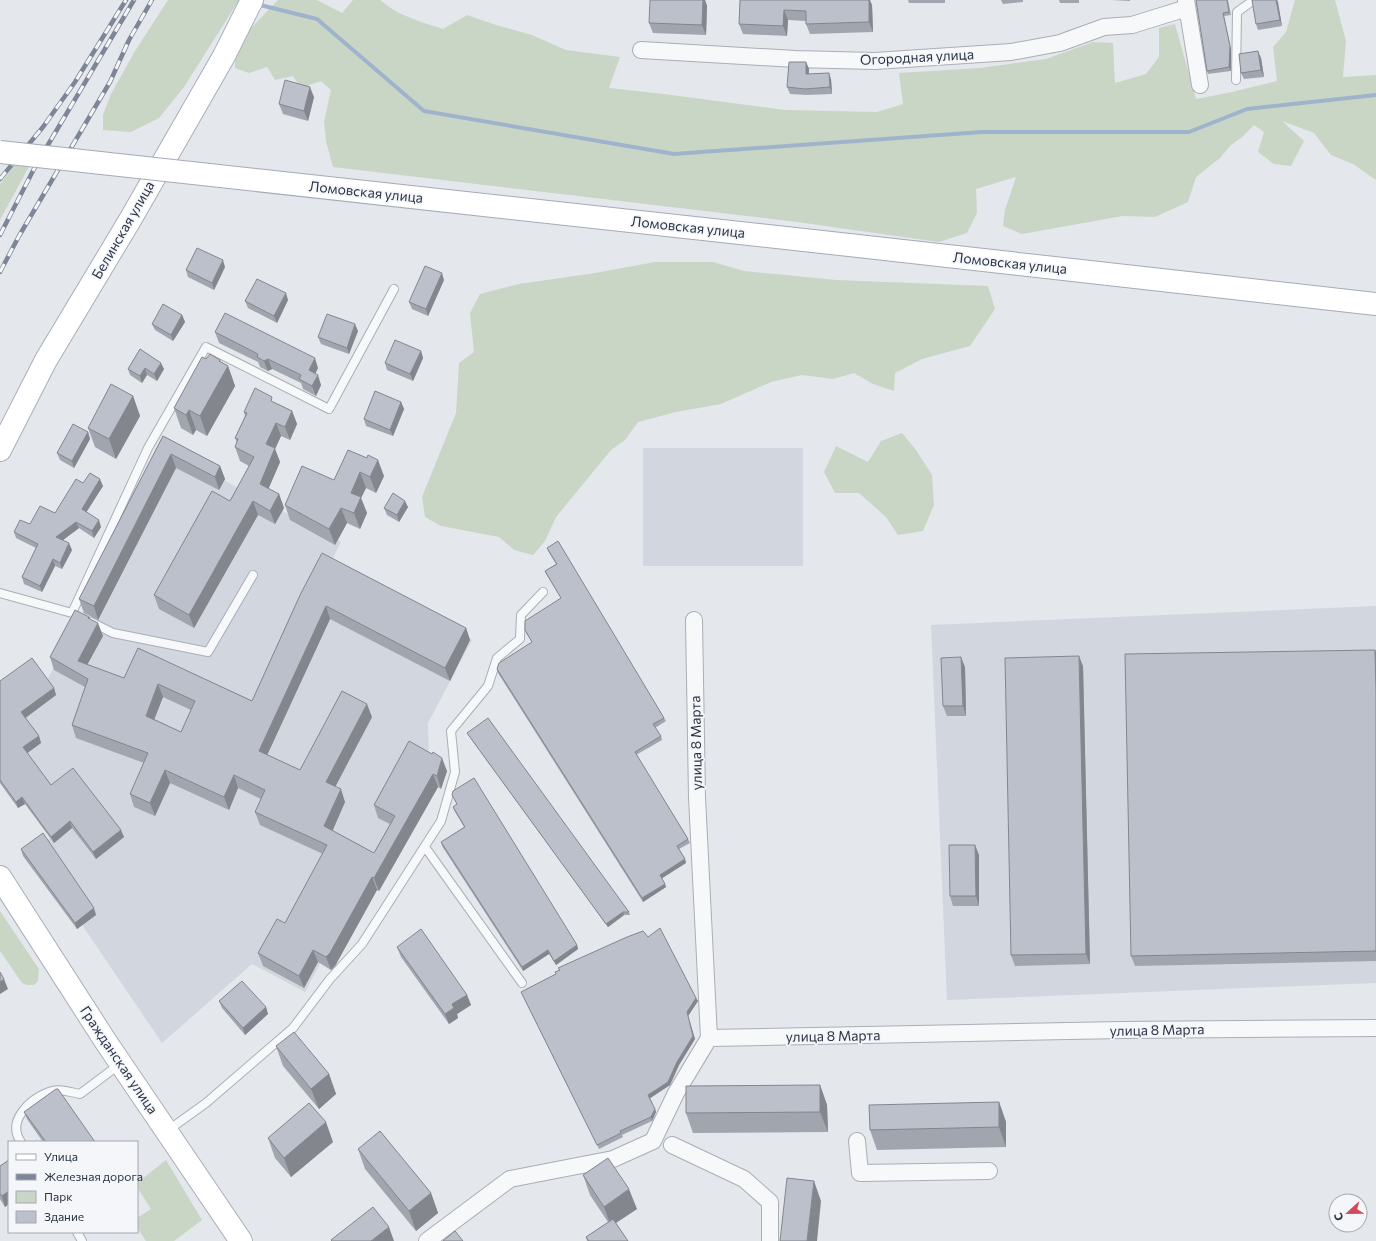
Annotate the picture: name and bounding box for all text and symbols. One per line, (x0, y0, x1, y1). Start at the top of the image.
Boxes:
street label: Огородная улица (860, 45, 974, 68)
street label: Ломовская улица (308, 177, 424, 206)
street label: Белинская улица (88, 178, 157, 282)
street label: Ломовская улица (630, 212, 746, 241)
street label: Ломовская улица (952, 248, 1068, 277)
street label: улица 8 Марта (686, 696, 705, 790)
street label: Гражданская улица (77, 1002, 162, 1117)
street label: улица 8 Марта (1110, 1020, 1204, 1039)
street label: улица 8 Марта (786, 1026, 880, 1045)
legend (8, 1141, 138, 1233)
text: Улица (44, 1149, 78, 1163)
text: Железная дорога (44, 1169, 143, 1183)
text: Парк (44, 1189, 73, 1203)
north arrow (1328, 1193, 1368, 1233)
text: Здание (44, 1209, 84, 1223)
text: С (1331, 1211, 1346, 1223)

